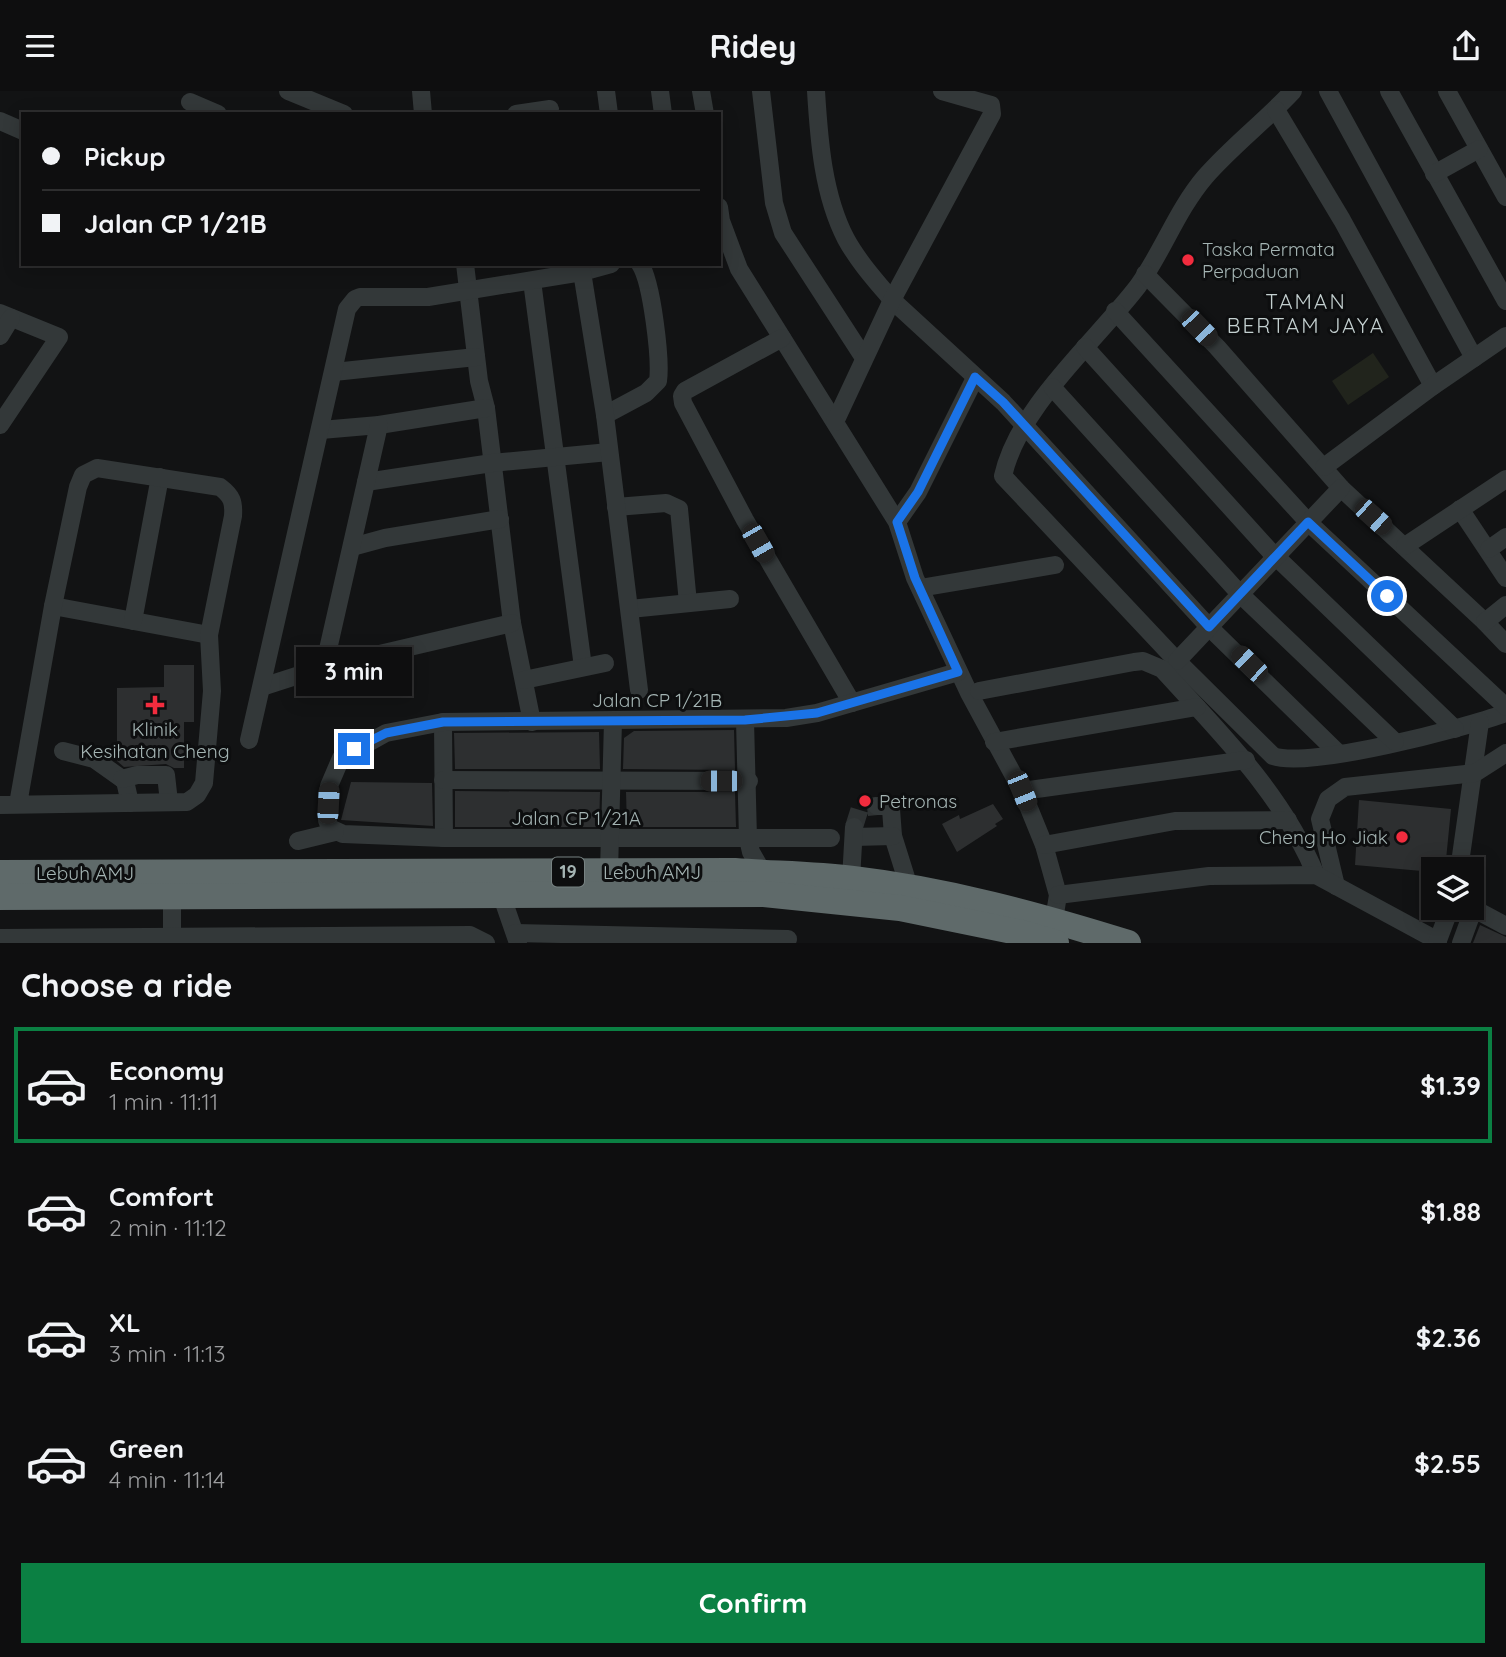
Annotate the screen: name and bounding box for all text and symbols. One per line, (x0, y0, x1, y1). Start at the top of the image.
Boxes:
text: Ridey (709, 26, 797, 66)
icon: menu (21, 27, 59, 65)
icon: share (1447, 27, 1485, 65)
text: Pickup (84, 140, 166, 173)
text: Jalan CP 1/21B (84, 207, 267, 240)
place label: Taska Permata Perpaduan (1202, 237, 1335, 283)
marker: Taska Permata Perpaduan (1180, 252, 1196, 268)
district label: TAMAN BERTAM JAYA (1227, 288, 1385, 338)
car (1177, 306, 1222, 350)
car (1351, 495, 1396, 539)
car (739, 520, 778, 566)
route start (1371, 580, 1403, 612)
car (1227, 642, 1272, 686)
callout: 3 min (296, 647, 412, 697)
text: 3 min (324, 657, 384, 686)
street label: Jalan CP 1/21B (592, 688, 722, 712)
marker: Klinik Kesihatan Cheng (145, 695, 165, 715)
place label: Klinik Kesihatan Cheng (80, 717, 230, 763)
route end (338, 733, 370, 765)
car (1005, 768, 1040, 814)
car (701, 771, 743, 792)
car (317, 781, 340, 825)
place label: Petronas (879, 789, 957, 813)
marker: Petronas (857, 793, 873, 809)
street label: Jalan CP 1/21A (511, 806, 641, 830)
place label: Cheng Ho Jiak (1259, 825, 1388, 849)
marker: Cheng Ho Jiak (1394, 829, 1410, 845)
road number: 19 (552, 857, 584, 887)
map controls (1421, 857, 1484, 920)
button: layers (1421, 857, 1484, 920)
street label: Lebuh AMJ (603, 860, 701, 884)
street label: Lebuh AMJ (36, 861, 134, 885)
text: Choose a ride (21, 965, 233, 1005)
icon: car (25, 1054, 88, 1117)
text: Economy (109, 1054, 224, 1087)
text: $1.39 (1420, 1069, 1481, 1102)
text: 1 min · 11:11 (109, 1087, 218, 1116)
icon: car (25, 1180, 88, 1243)
text: Comfort (109, 1180, 214, 1213)
text: $1.88 (1420, 1195, 1481, 1228)
text: 2 min · 11:12 (109, 1213, 227, 1242)
icon: car (25, 1306, 88, 1369)
text: XL (109, 1306, 141, 1339)
text: $2.36 (1416, 1321, 1481, 1354)
text: 3 min · 11:13 (109, 1339, 225, 1368)
icon: car (25, 1432, 88, 1495)
text: Green (109, 1432, 184, 1465)
text: $2.55 (1414, 1447, 1481, 1480)
text: 4 min · 11:14 (109, 1465, 225, 1494)
button: Confirm (21, 1563, 1485, 1643)

